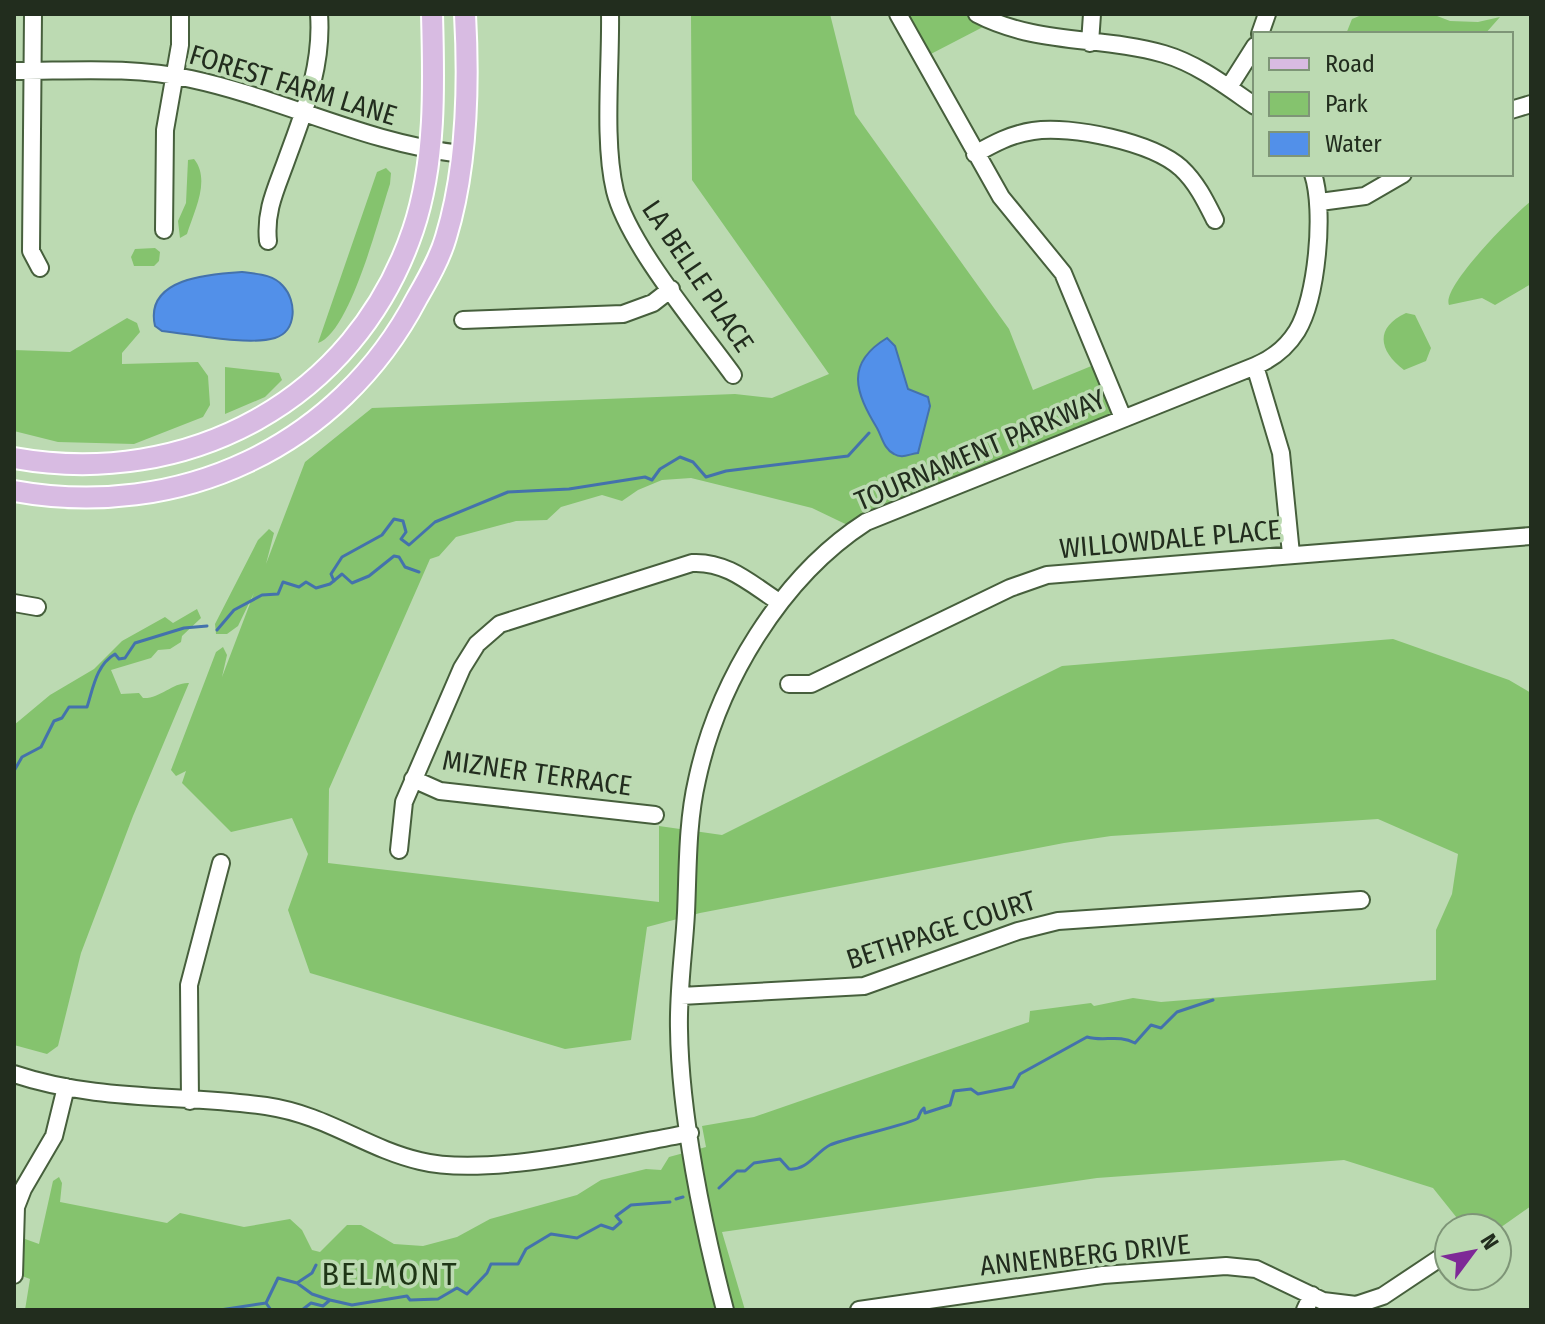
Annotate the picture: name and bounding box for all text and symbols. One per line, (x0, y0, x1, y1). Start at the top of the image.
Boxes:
legend (1253, 32, 1513, 176)
street label: FOREST FARM LANE (185, 38, 401, 132)
text: Road (1325, 50, 1375, 78)
text: Park (1325, 90, 1368, 118)
text: Water (1325, 130, 1382, 158)
street label: LA BELLE PLACE (635, 194, 761, 358)
street label: TOURNAMENT PARKWAY (850, 382, 1110, 518)
street label: WILLOWDALE PLACE (1058, 513, 1282, 565)
street label: MIZNER TERRACE (440, 743, 634, 803)
street label: BETHPAGE COURT (842, 884, 1040, 976)
north arrow (1433, 1212, 1513, 1292)
street label: ANNENBERG DRIVE (978, 1228, 1192, 1282)
text: N (1475, 1229, 1504, 1254)
district label: BELMONT (321, 1255, 459, 1293)

